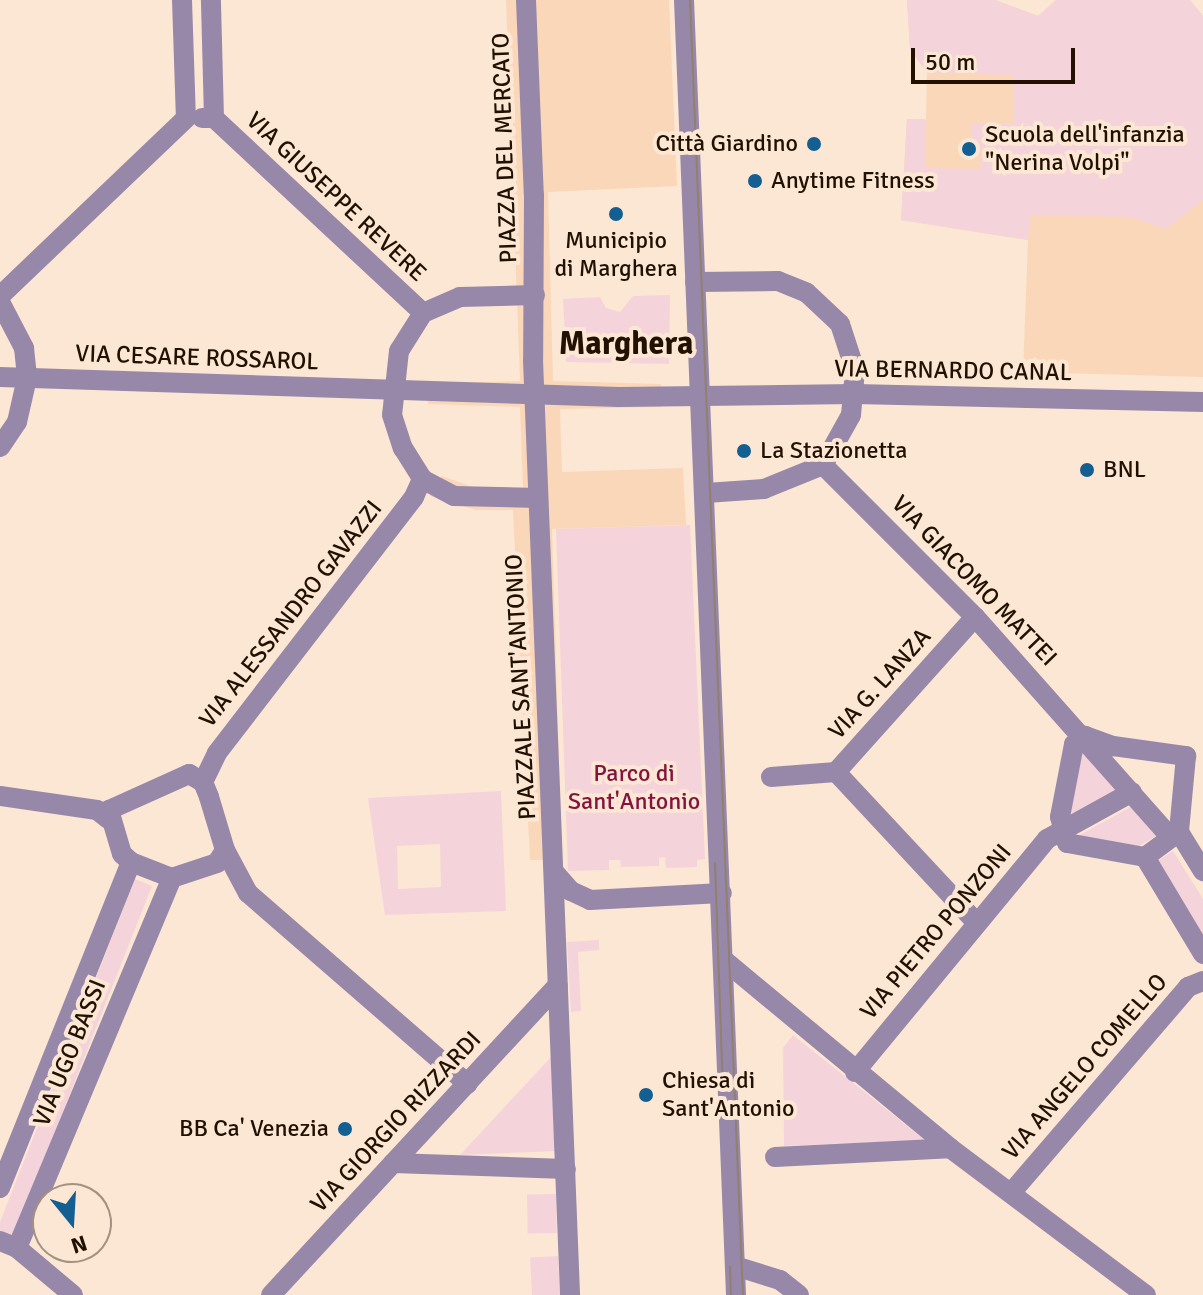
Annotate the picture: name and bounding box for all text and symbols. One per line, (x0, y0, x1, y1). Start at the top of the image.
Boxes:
street label: PIAZZA DEL MERCATO (487, 32, 523, 264)
scale bar (915, 32, 1079, 82)
text: 50 m (925, 47, 975, 77)
street label: VIA GIUSEPPE REVERE (240, 106, 432, 288)
place label: Scuola dell'infanzia "Nerina Volpi" (985, 121, 1185, 177)
place label: Città Giardino (655, 130, 798, 158)
marker: Città Giardino (805, 135, 823, 153)
marker: Scuola dell'infanzia "Nerina Volpi" (960, 140, 978, 158)
place label: Anytime Fitness (771, 167, 935, 195)
marker: Anytime Fitness (746, 172, 764, 190)
marker: Municipio di Marghera (607, 205, 625, 223)
place label: Municipio di Marghera (554, 227, 678, 283)
district label: Marghera (559, 325, 693, 363)
street label: VIA CESARE ROSSAROL (75, 339, 319, 377)
street label: VIA BERNARDO CANAL (834, 355, 1072, 387)
place label: La Stazionetta (760, 437, 907, 465)
marker: La Stazionetta (735, 442, 753, 460)
place label: BNL (1103, 456, 1146, 484)
marker: BNL (1078, 461, 1096, 479)
street label: VIA GIACOMO MATTEI (885, 490, 1063, 672)
street label: VIA ALESSANDRO GAVAZZI (194, 495, 388, 733)
street label: PIAZZALE SANT'ANTONIO (500, 553, 542, 821)
street label: VIA G. LANZA (823, 623, 937, 745)
park label: Parco di Sant'Antonio (568, 760, 700, 816)
street label: VIA PIETRO PONZONI (854, 839, 1018, 1025)
street label: VIA ANGELO COMELLO (996, 968, 1174, 1166)
street label: VIA UGO BASSI (27, 975, 113, 1131)
street label: VIA GIORGIO RIZZARDI (305, 1026, 487, 1218)
place label: Chiesa di Sant'Antonio (662, 1067, 794, 1123)
marker: Chiesa di Sant'Antonio (637, 1086, 655, 1104)
place label: BB Ca' Venezia (179, 1115, 329, 1143)
marker: BB Ca' Venezia (336, 1120, 354, 1138)
north arrow (32, 1183, 112, 1263)
text: N (67, 1229, 90, 1260)

